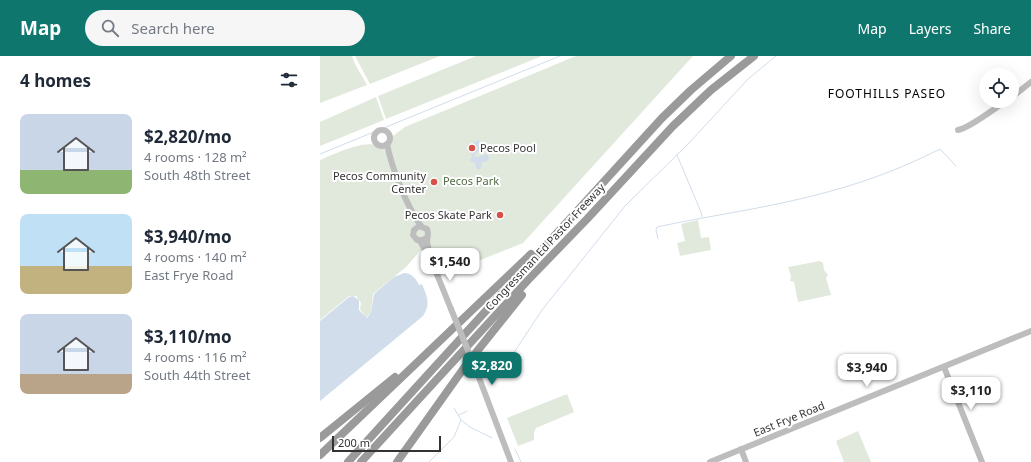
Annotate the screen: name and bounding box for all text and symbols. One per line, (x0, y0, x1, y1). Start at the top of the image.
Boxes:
search box (85, 10, 365, 46)
text: Map (20, 15, 61, 41)
icon: search (99, 17, 121, 39)
text: Search here (131, 18, 215, 38)
text: Map (858, 19, 887, 38)
text: Layers (909, 19, 951, 38)
text: Share (973, 19, 1011, 38)
map controls (979, 68, 1019, 108)
button: locate (979, 68, 1019, 108)
text: 4 homes (20, 69, 91, 92)
icon: filters (278, 69, 300, 91)
district label: FOOTHILLS PASEO (828, 85, 946, 102)
text: $2,820/mo (144, 125, 232, 148)
icon: home (52, 130, 100, 178)
place label: Pecos Pool (480, 140, 536, 155)
marker: Pecos Pool (467, 143, 477, 153)
text: 4 rooms · 128 m² (144, 148, 247, 166)
text: South 48th Street (144, 166, 250, 184)
place label: Pecos Community Center (333, 168, 426, 196)
park label: Pecos Park (443, 173, 499, 188)
marker: Pecos Community Center (429, 177, 439, 187)
street label: Congressman Ed Pastor Freeway (482, 180, 608, 314)
place label: Pecos Skate Park (405, 207, 492, 222)
marker: Pecos Skate Park (495, 210, 505, 220)
text: $3,940/mo (144, 225, 232, 248)
icon: home (52, 230, 100, 278)
text: 4 rooms · 140 m² (144, 248, 247, 266)
pin: $1,540 (417, 248, 483, 282)
text: $1,540 (430, 252, 470, 270)
text: East Frye Road (144, 266, 234, 284)
text: $3,110/mo (144, 325, 232, 348)
icon: home (52, 330, 100, 378)
text: 4 rooms · 116 m² (144, 348, 247, 366)
pin: $2,820 (459, 352, 525, 386)
pin: $3,940 (834, 354, 900, 388)
text: $2,820 (472, 356, 512, 374)
text: $3,940 (847, 358, 887, 376)
text: South 44th Street (144, 366, 250, 384)
pin: $3,110 (938, 377, 1004, 411)
text: $3,110 (951, 381, 991, 399)
street label: East Frye Road (751, 397, 827, 440)
scale bar (332, 434, 441, 453)
text: 200 m (338, 435, 370, 450)

